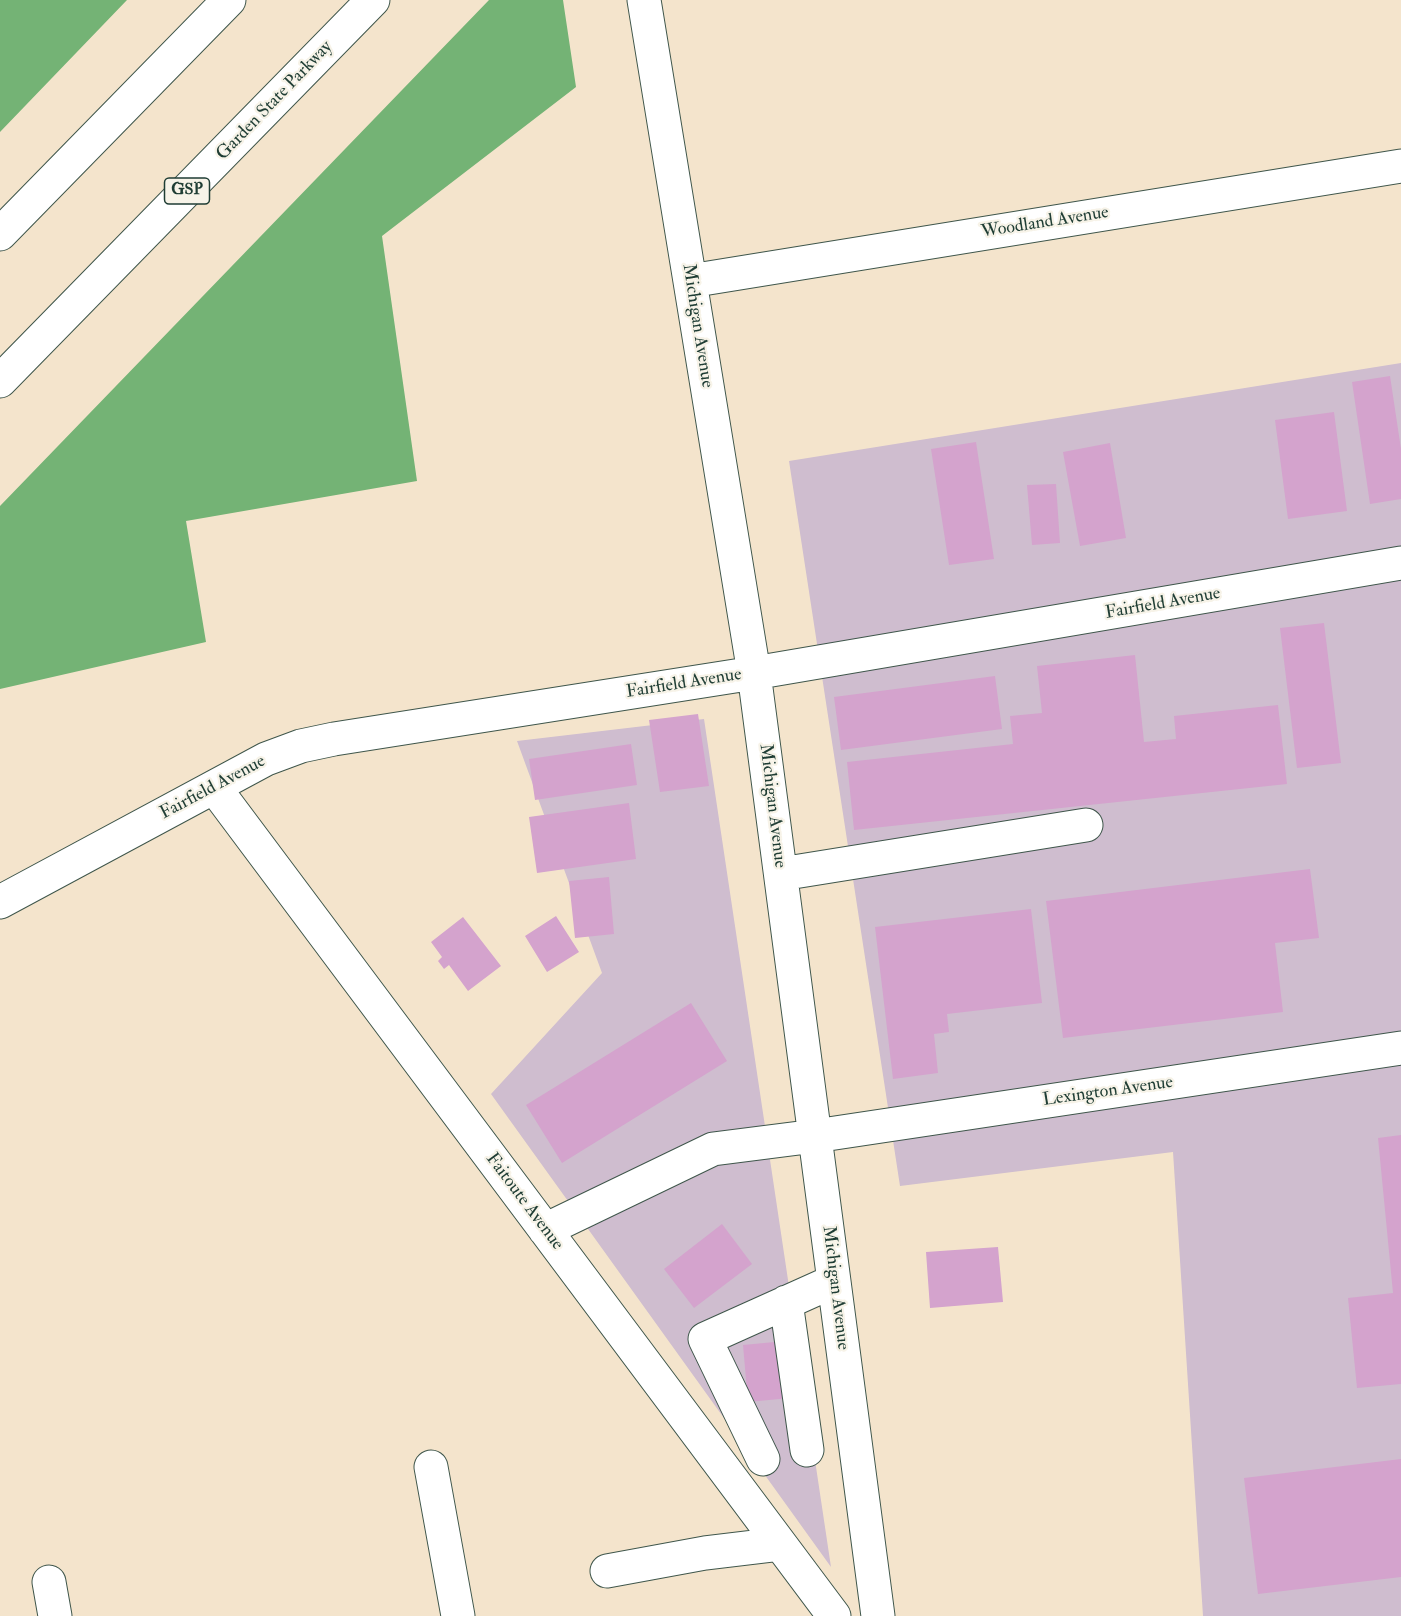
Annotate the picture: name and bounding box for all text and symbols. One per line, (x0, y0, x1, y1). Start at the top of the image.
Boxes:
street label: Garden State Parkway (212, 37, 338, 165)
road number: GSP (164, 178, 210, 204)
street label: Woodland Avenue (980, 202, 1110, 244)
street label: Michigan Avenue (677, 263, 717, 389)
street label: Fairfield Avenue (1104, 583, 1222, 625)
street label: Fairfield Avenue (625, 664, 743, 704)
street label: Michigan Avenue (754, 743, 790, 869)
street label: Fairfield Avenue (157, 751, 269, 825)
street label: Lexington Avenue (1042, 1072, 1174, 1112)
street label: Faitoute Avenue (481, 1149, 567, 1255)
street label: Michigan Avenue (817, 1225, 853, 1351)

